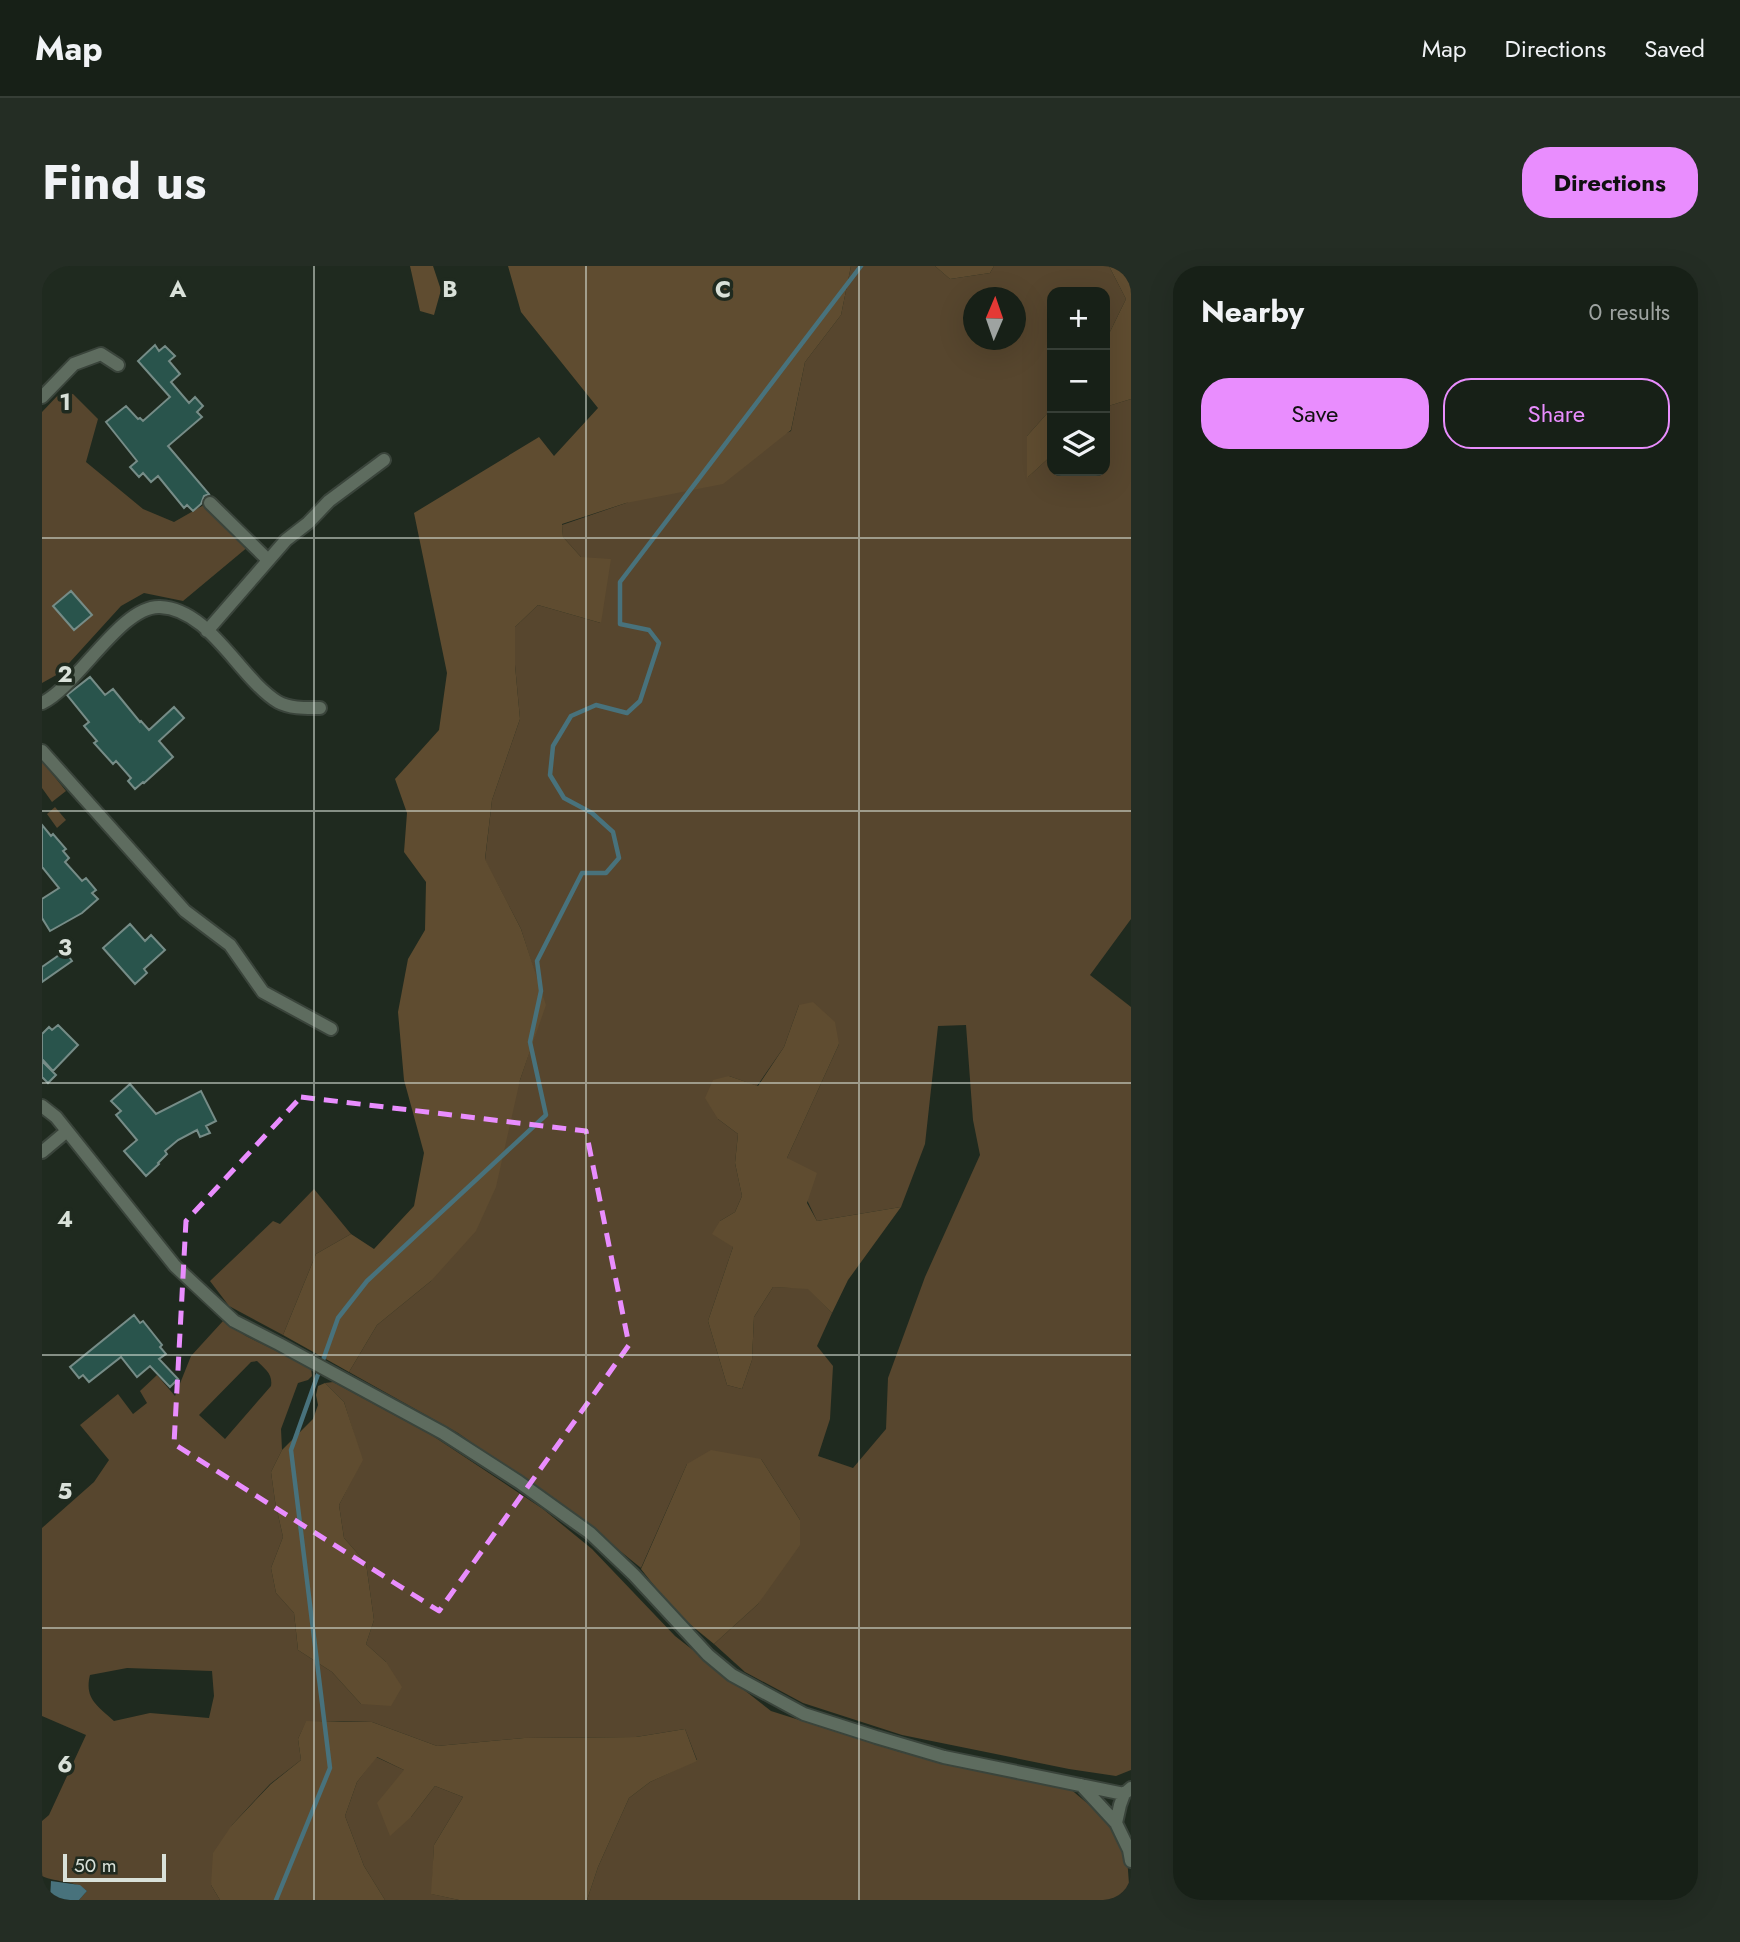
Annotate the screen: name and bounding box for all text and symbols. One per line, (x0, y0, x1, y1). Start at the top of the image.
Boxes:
text: Map (35, 25, 103, 72)
text: Map (1422, 31, 1467, 66)
text: Directions (1505, 31, 1606, 66)
text: Saved (1644, 31, 1705, 66)
text: Find us (42, 147, 206, 217)
button: Directions (1522, 147, 1698, 218)
text: A (169, 272, 187, 306)
text: B (442, 272, 458, 306)
text: C (715, 272, 731, 306)
north arrow (963, 287, 1026, 350)
map controls (1047, 287, 1110, 476)
button: + (1047, 287, 1110, 350)
text: Nearby (1201, 290, 1304, 333)
text: 0 results (1588, 295, 1670, 329)
button: − (1047, 350, 1110, 413)
button: Save (1201, 378, 1429, 449)
button: Share (1443, 378, 1670, 449)
text: 1 (59, 385, 71, 419)
button: layers (1047, 413, 1110, 476)
text: 2 (57, 657, 73, 691)
text: 3 (58, 930, 72, 964)
text: 4 (57, 1202, 73, 1236)
text: 5 (58, 1474, 72, 1508)
text: 6 (57, 1747, 73, 1781)
scale bar (63, 1851, 166, 1883)
text: 50 m (74, 1852, 117, 1879)

